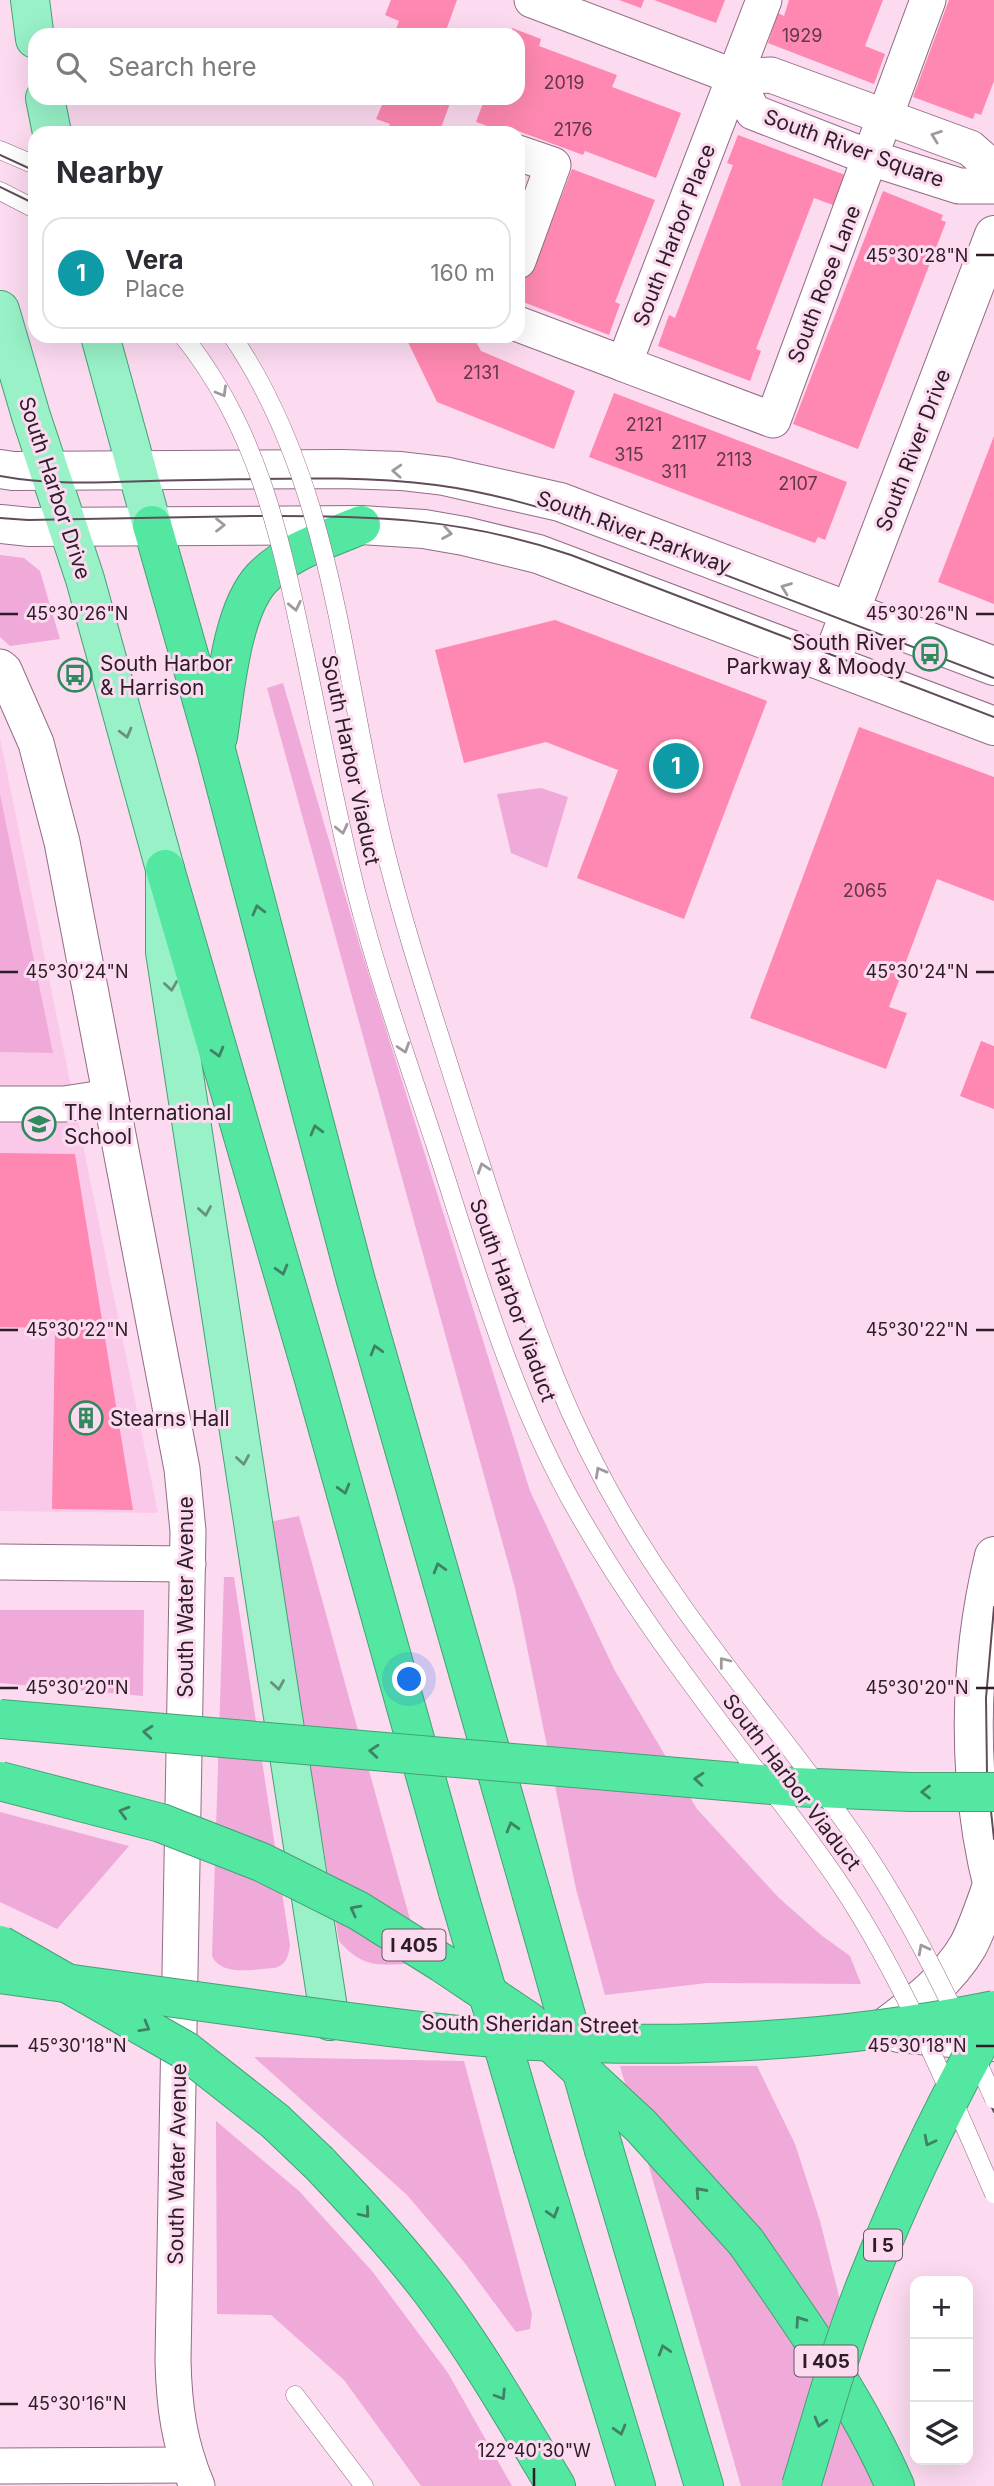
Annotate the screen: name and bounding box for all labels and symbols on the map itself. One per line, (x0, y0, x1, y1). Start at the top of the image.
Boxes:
house number: 1929 (782, 25, 822, 46)
house number: 2019 (544, 72, 584, 93)
street label: South River Square (760, 104, 948, 192)
house number: 2176 (553, 119, 593, 140)
one-way arrow (930, 130, 942, 144)
street label: South Harbor Place (628, 140, 720, 330)
street label: South Rose Lane (782, 202, 866, 366)
text: 45°30'28"N (866, 245, 968, 266)
house number: 2131 (463, 362, 499, 383)
street label: South River Drive (871, 365, 955, 535)
one-way arrow (214, 385, 227, 397)
street label: South Harbor Drive (14, 393, 96, 583)
house number: 2121 (626, 414, 662, 435)
house number: 2117 (671, 432, 707, 453)
house number: 315 (614, 444, 644, 465)
house number: 2113 (716, 449, 752, 470)
house number: 311 (661, 461, 687, 482)
one-way arrow (391, 464, 402, 479)
house number: 2107 (778, 473, 818, 494)
street label: South River Parkway (533, 485, 735, 579)
one-way arrow (216, 517, 226, 533)
one-way arrow (442, 525, 453, 540)
one-way arrow (781, 582, 793, 596)
one-way arrow (286, 600, 301, 612)
text: 45°30'26"N (26, 603, 128, 624)
text: 45°30'26"N (866, 603, 968, 624)
place label: South River Parkway & Moody (726, 630, 906, 679)
bus stop icon: South River Parkway & Moody (911, 635, 949, 673)
place label: South Harbor & Harrison (100, 651, 233, 700)
street label: South Harbor Viaduct (317, 653, 386, 867)
bus stop icon: South Harbor & Harrison (56, 656, 94, 694)
one-way arrow (118, 727, 132, 739)
pin: 1 (653, 740, 699, 792)
one-way arrow (334, 823, 348, 835)
house number: 2065 (843, 880, 887, 901)
one-way arrow (252, 904, 266, 916)
text: 45°30'24"N (26, 961, 128, 982)
text: 45°30'24"N (866, 961, 968, 982)
one-way arrow (163, 980, 178, 992)
one-way arrow (395, 1041, 410, 1053)
one-way arrow (210, 1046, 225, 1058)
place label: The International School (64, 1100, 231, 1149)
school or university icon: The International School (20, 1105, 58, 1143)
one-way arrow (310, 1124, 324, 1136)
one-way arrow (476, 1163, 491, 1175)
street label: South Harbor Viaduct (465, 1195, 561, 1405)
one-way arrow (197, 1205, 212, 1217)
one-way arrow (274, 1264, 288, 1276)
text: 45°30'22"N (26, 1319, 128, 1340)
text: 45°30'22"N (866, 1319, 968, 1340)
one-way arrow (369, 1344, 384, 1356)
building icon: Stearns Hall (67, 1399, 105, 1437)
place label: Stearns Hall (110, 1406, 230, 1431)
one-way arrow (235, 1454, 250, 1466)
one-way arrow (595, 1466, 608, 1479)
one-way arrow (336, 1483, 351, 1495)
street label: South Water Avenue (173, 1496, 198, 1698)
one-way arrow (432, 1563, 447, 1575)
one-way arrow (720, 1657, 733, 1669)
your location (392, 1662, 426, 1696)
text: 45°30'20"N (26, 1677, 128, 1698)
text: 45°30'20"N (866, 1677, 968, 1698)
one-way arrow (270, 1679, 285, 1690)
street label: South Harbor Viaduct (718, 1689, 866, 1875)
one-way arrow (142, 1725, 153, 1740)
one-way arrow (369, 1744, 380, 1759)
one-way arrow (693, 1772, 704, 1787)
one-way arrow (920, 1784, 931, 1800)
one-way arrow (118, 1806, 130, 1821)
one-way arrow (506, 1821, 521, 1833)
one-way arrow (350, 1905, 363, 1918)
road number: I 405 (382, 1929, 446, 1960)
one-way arrow (918, 1944, 932, 1956)
street label: South Sheridan Street (421, 2010, 639, 2038)
one-way arrow (137, 2019, 150, 2032)
text: 45°30'18"N (27, 2035, 127, 2056)
text: 45°30'18"N (867, 2035, 967, 2056)
street label: South Water Avenue (163, 2063, 191, 2265)
one-way arrow (923, 2134, 937, 2146)
one-way arrow (696, 2187, 708, 2200)
one-way arrow (357, 2205, 369, 2218)
one-way arrow (545, 2207, 560, 2219)
road number: I 5 (864, 2230, 902, 2260)
one-way arrow (796, 2316, 808, 2329)
one-way arrow (657, 2344, 672, 2356)
road number: I 405 (794, 2346, 858, 2376)
one-way arrow (492, 2387, 505, 2400)
text: 45°30'16"N (27, 2393, 127, 2414)
one-way arrow (814, 2415, 829, 2427)
one-way arrow (612, 2424, 626, 2436)
text: 122°40'30"W (477, 2440, 591, 2461)

